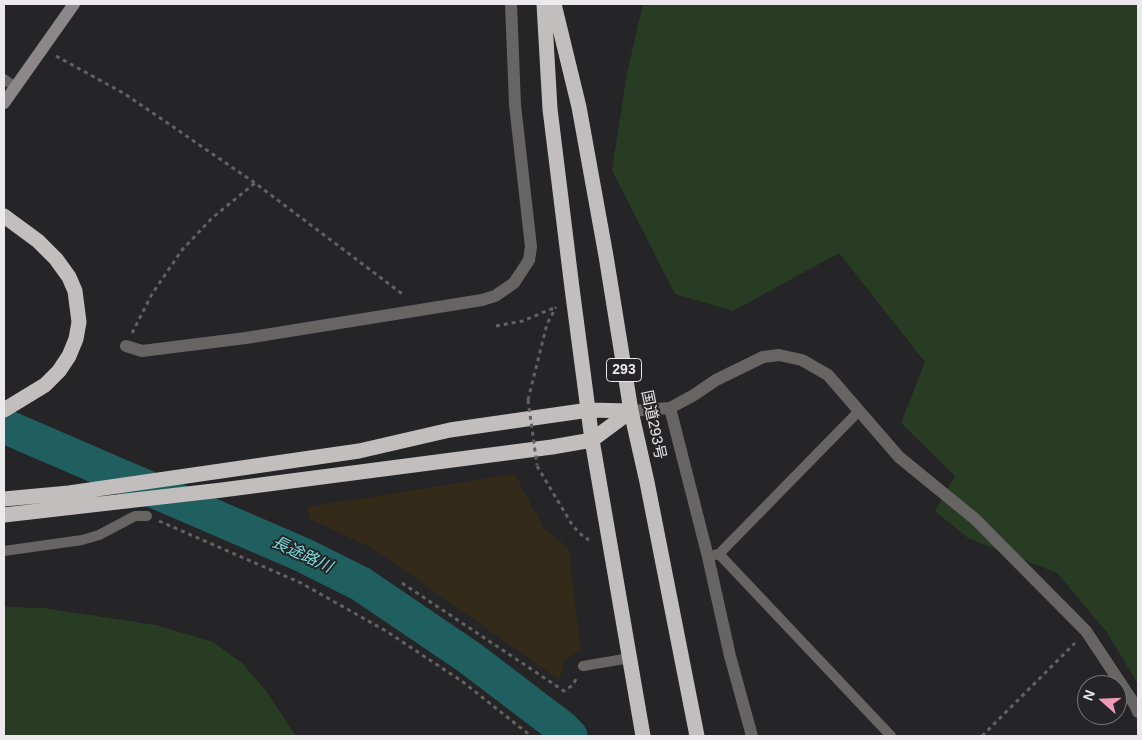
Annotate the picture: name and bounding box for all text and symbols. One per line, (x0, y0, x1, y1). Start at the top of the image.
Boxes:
road number: 293 (606, 358, 642, 382)
street label: 国道293号 (637, 389, 669, 461)
water label: 長途路川 (269, 533, 335, 577)
north arrow (1077, 675, 1127, 725)
text: N (1080, 688, 1098, 703)

